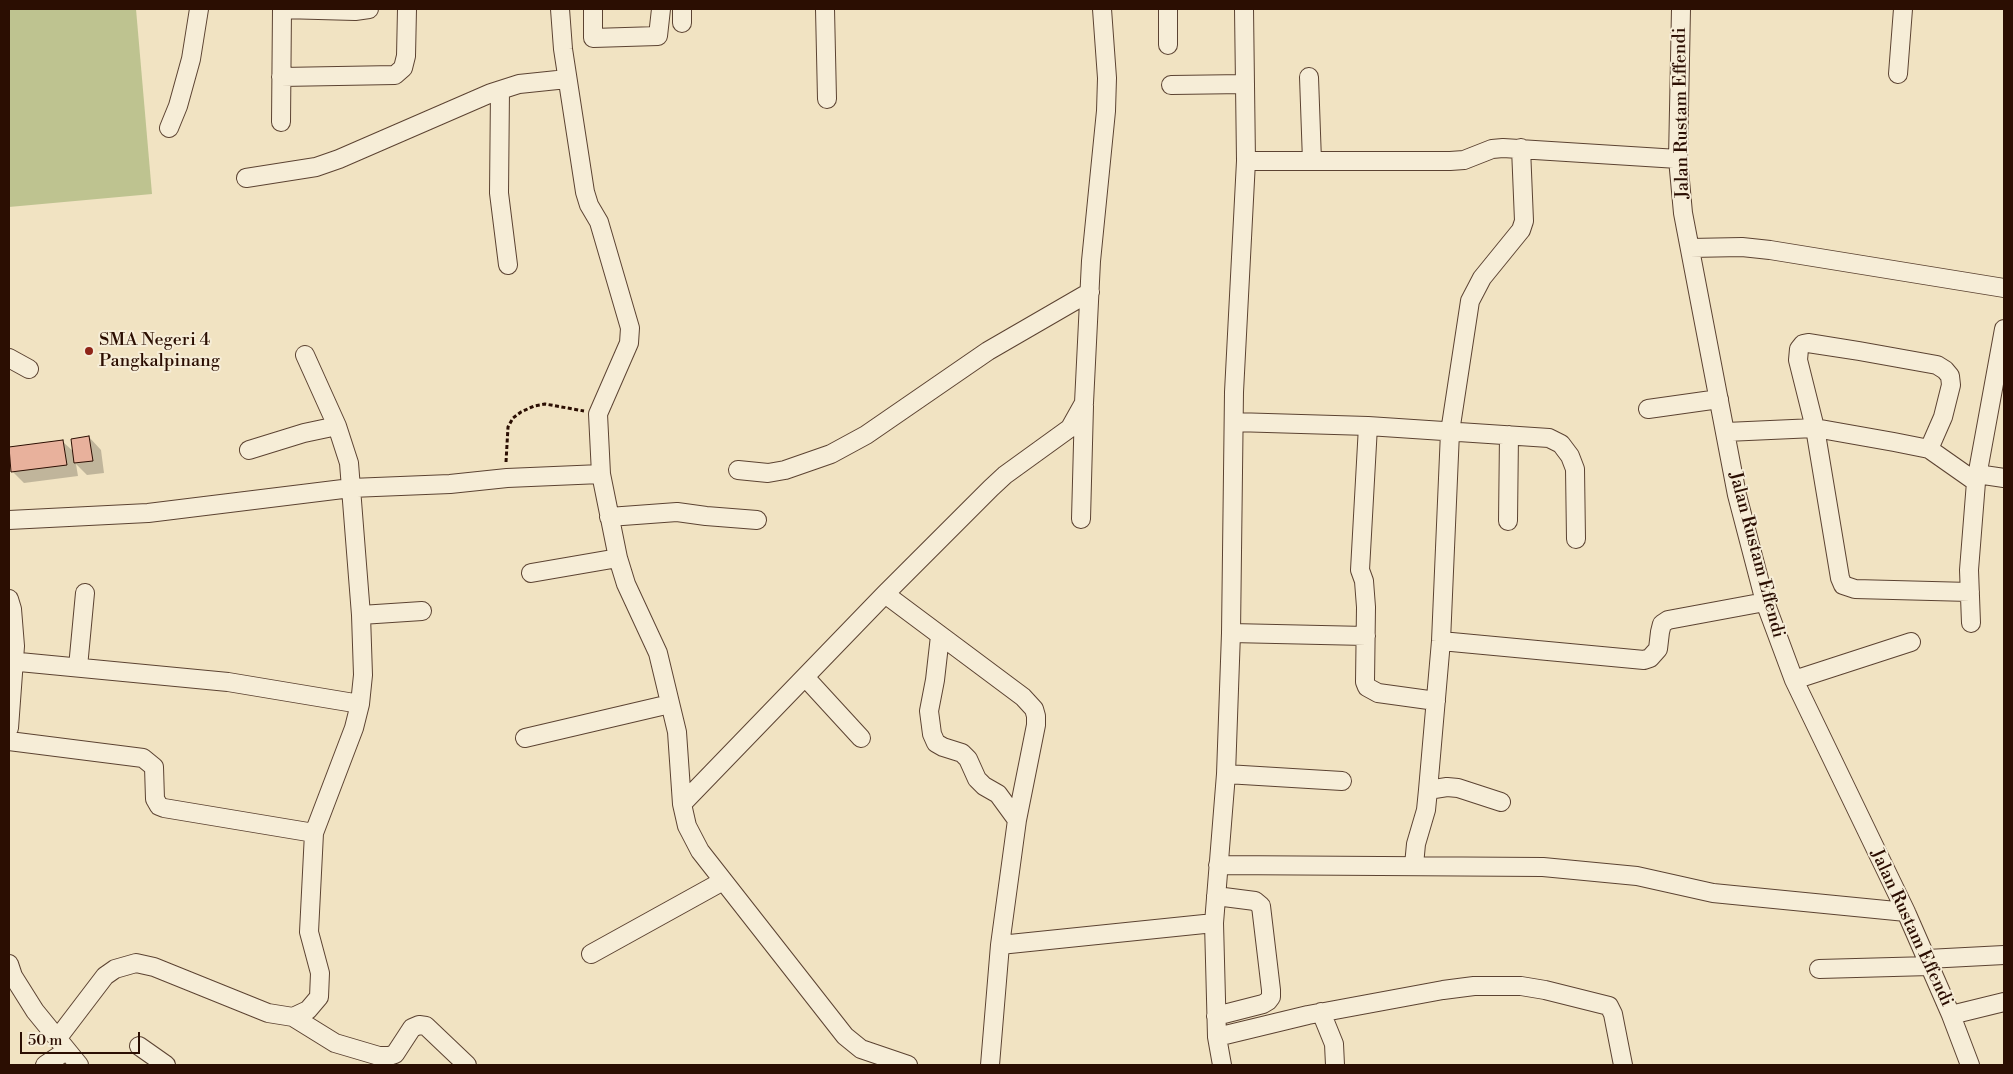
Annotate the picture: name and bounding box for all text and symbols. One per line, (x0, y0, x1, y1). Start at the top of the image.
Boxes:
street label: Jalan Rustam Effendi (1670, 27, 1694, 199)
place label: SMA Negeri 4 Pangkalpinang (99, 330, 220, 372)
marker: SMA Negeri 4 Pangkalpinang (83, 345, 95, 357)
street label: Jalan Rustam Effendi (1723, 469, 1789, 641)
street label: Jalan Rustam Effendi (1865, 846, 1957, 1010)
scale bar (22, 1022, 142, 1054)
text: 50 m (28, 1031, 62, 1050)

